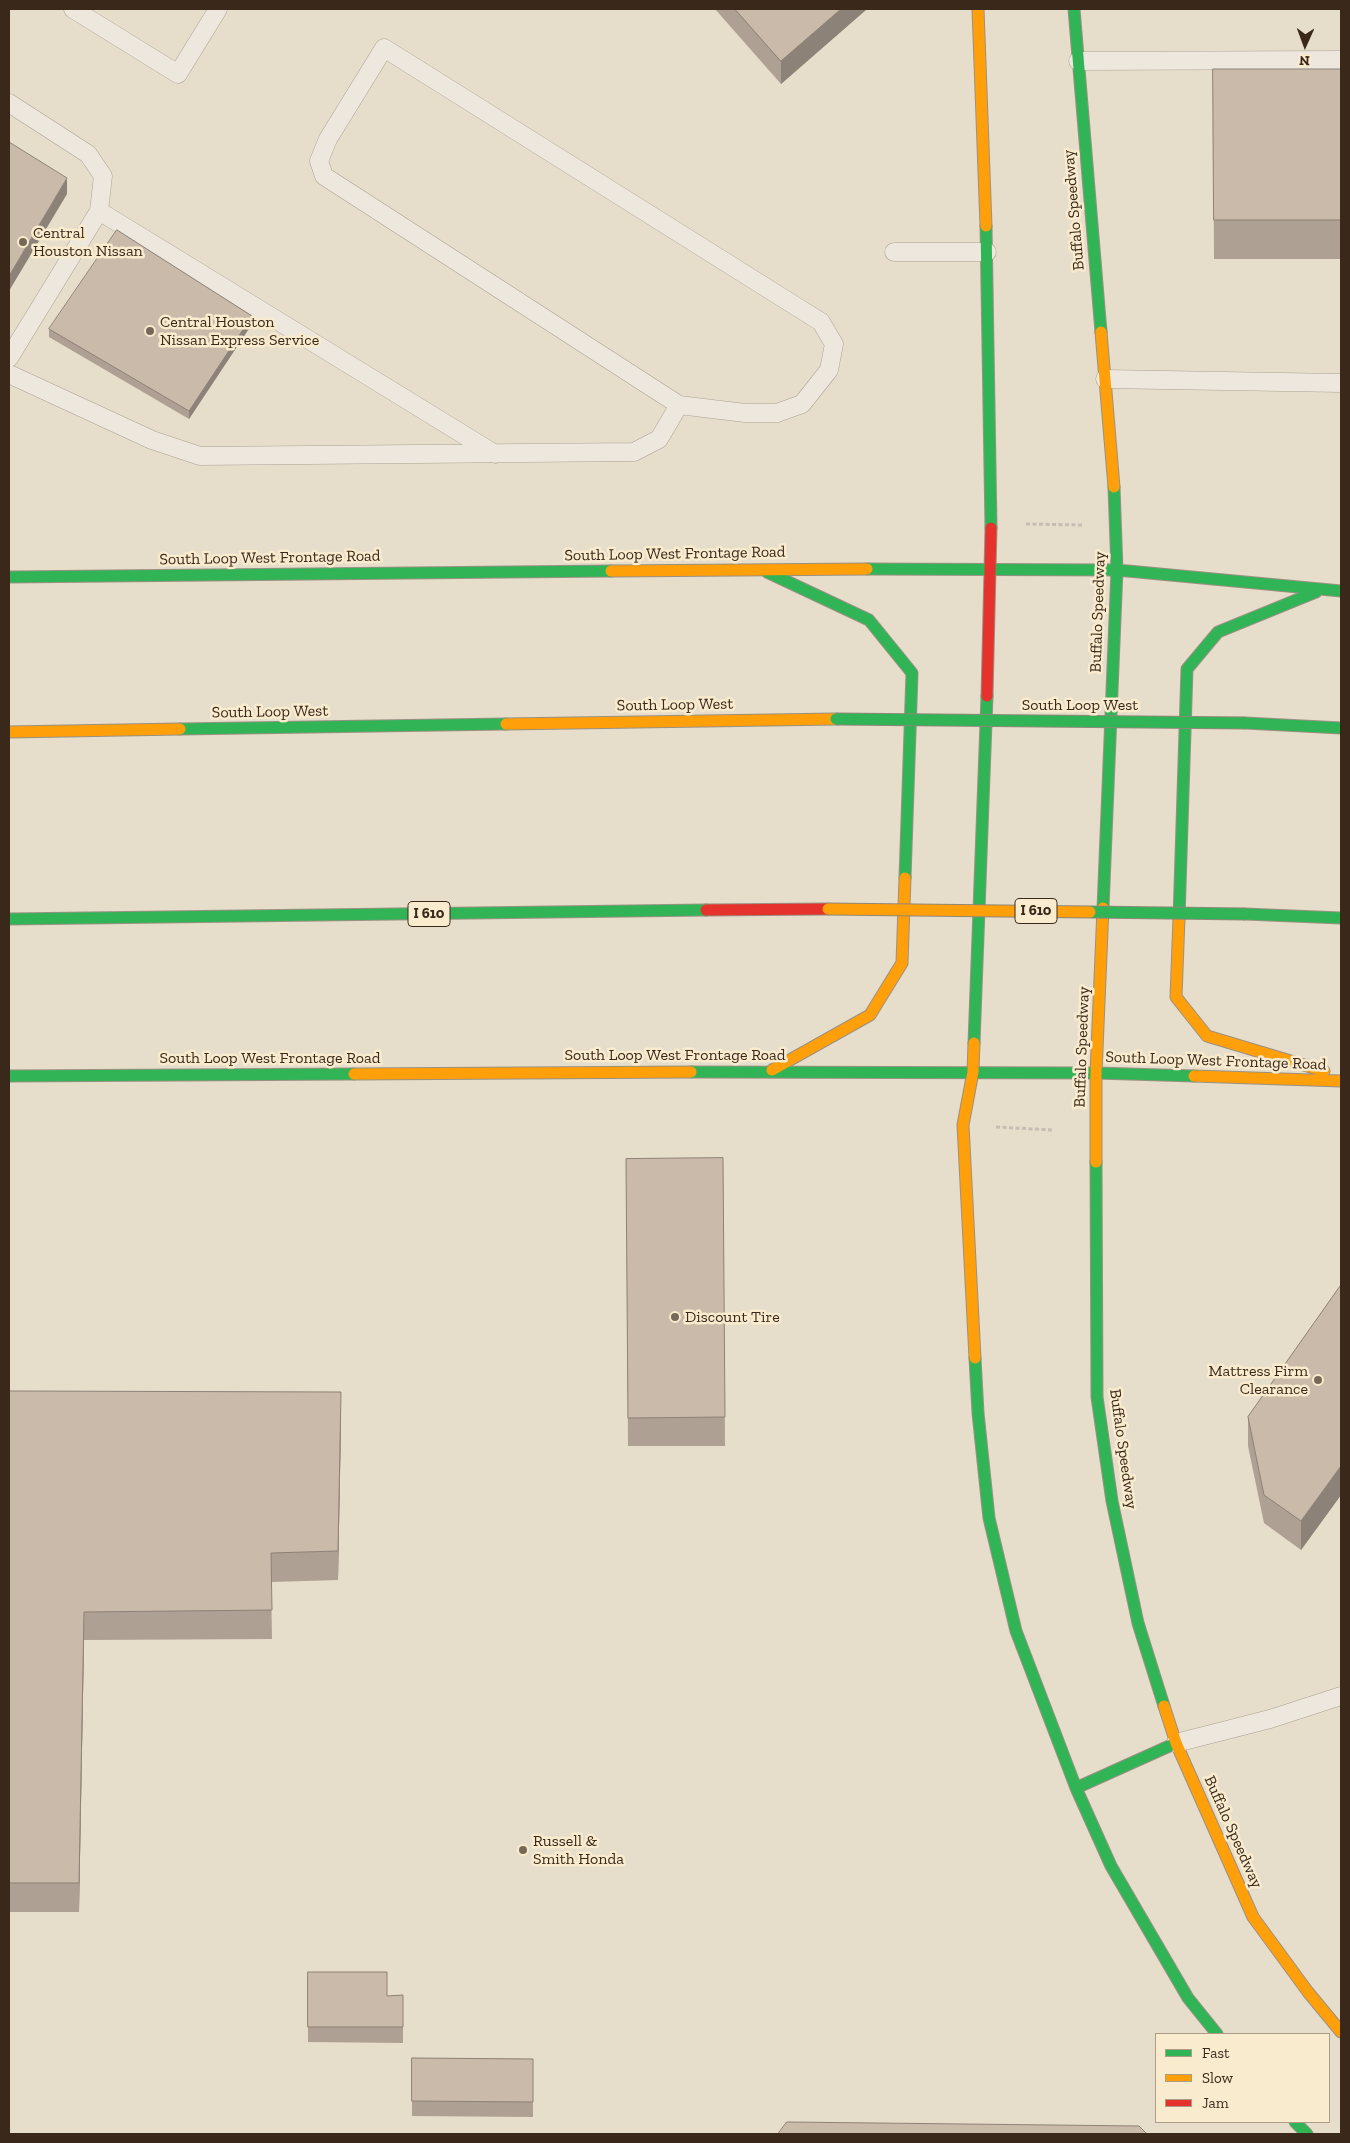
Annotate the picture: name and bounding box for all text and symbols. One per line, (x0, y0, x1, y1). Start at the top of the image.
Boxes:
north arrow (1280, 20, 1330, 70)
text: N (1299, 52, 1310, 69)
street label: Buffalo Speedway (1059, 149, 1089, 271)
place label: Central Houston Nissan (33, 223, 143, 261)
marker: Central Houston Nissan (17, 236, 29, 248)
place label: Central Houston Nissan Express Service (160, 312, 319, 350)
marker: Central Houston Nissan Express Service (144, 325, 156, 337)
street label: South Loop West Frontage Road (564, 542, 786, 566)
street label: South Loop West Frontage Road (159, 546, 381, 570)
street label: Buffalo Speedway (1086, 551, 1110, 673)
street label: South Loop West (617, 694, 733, 716)
street label: South Loop West (1022, 695, 1138, 715)
street label: South Loop West (212, 701, 328, 723)
road number: I 610 (1015, 898, 1057, 924)
road number: I 610 (408, 902, 450, 926)
street label: Buffalo Speedway (1070, 986, 1094, 1108)
street label: South Loop West Frontage Road (564, 1045, 786, 1065)
street label: South Loop West Frontage Road (159, 1048, 381, 1068)
street label: South Loop West Frontage Road (1105, 1048, 1327, 1074)
place label: Discount Tire (685, 1307, 780, 1327)
marker: Discount Tire (669, 1311, 681, 1323)
place label: Mattress Firm Clearance (1209, 1361, 1308, 1399)
marker: Mattress Firm Clearance (1312, 1374, 1324, 1386)
street label: Buffalo Speedway (1105, 1388, 1141, 1510)
street label: Buffalo Speedway (1200, 1773, 1266, 1891)
place label: Russell & Smith Honda (533, 1831, 624, 1869)
marker: Russell & Smith Honda (517, 1844, 529, 1856)
legend (1155, 2033, 1330, 2123)
text: Fast (1202, 2044, 1230, 2062)
text: Slow (1202, 2069, 1233, 2087)
text: Jam (1202, 2094, 1229, 2112)

